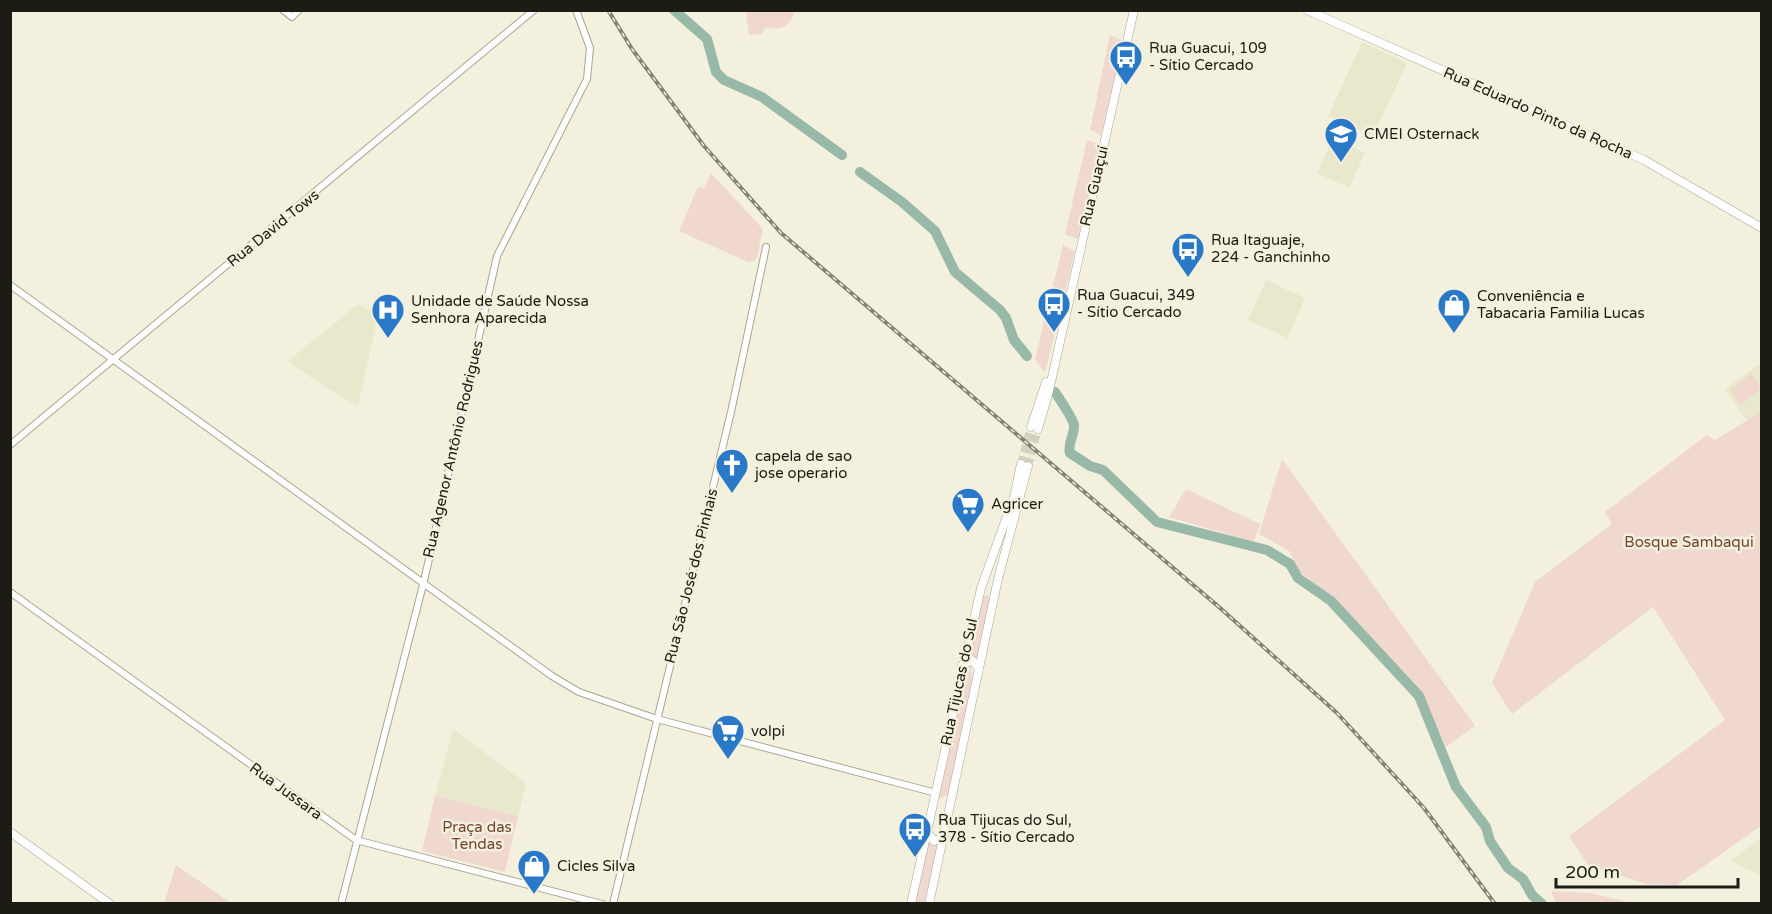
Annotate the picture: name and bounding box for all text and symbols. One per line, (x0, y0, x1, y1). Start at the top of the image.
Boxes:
bus stop icon: Rua Guacui, 109 - Sítio Cercado (1108, 39, 1144, 86)
place label: Rua Guacui, 109 - Sítio Cercado (1149, 39, 1267, 74)
street label: Rua Eduardo Pinto da Rocha (1441, 63, 1635, 163)
school or university icon: CMEI Osternack (1323, 116, 1359, 163)
place label: CMEI Osternack (1364, 125, 1480, 143)
street label: Rua Guaçuí (1076, 144, 1112, 228)
street label: Rua David Tows (223, 185, 323, 271)
bus stop icon: Rua Itaguaje, 224 - Ganchinho (1170, 231, 1206, 278)
place label: Rua Itaguaje, 224 - Ganchinho (1211, 231, 1330, 266)
bus stop icon: Rua Guacui, 349 - Sítio Cercado (1036, 286, 1072, 333)
place label: Rua Guacui, 349 - Sítio Cercado (1077, 286, 1195, 321)
shop icon: Conveniência e Tabacaria Familia Lucas (1436, 287, 1472, 334)
place label: Conveniência e Tabacaria Familia Lucas (1477, 287, 1645, 322)
hospital icon: Unidade de Saúde Nossa Senhora Aparecida (370, 292, 406, 339)
place label: Unidade de Saúde Nossa Senhora Aparecida (411, 292, 589, 327)
street label: Rua Agenor Antônio Rodrigues (419, 338, 487, 560)
church icon: capela de sao jose operario (714, 447, 750, 494)
place label: capela de sao jose operario (754, 447, 852, 482)
supermarket icon: Agricer (950, 486, 986, 533)
street label: Rua São José dos Pinhais (661, 487, 721, 665)
place label: Agricer (991, 495, 1043, 513)
park label: Bosque Sambaqui (1624, 533, 1754, 551)
street label: Rua Tijucas do Sul (937, 617, 981, 747)
supermarket icon: volpi (710, 713, 746, 760)
place label: volpi (751, 722, 785, 740)
street label: Rua Jussara (246, 759, 326, 823)
bus stop icon: Rua Tijucas do Sul, 378 - Sítio Cercado (897, 811, 933, 858)
place label: Rua Tijucas do Sul, 378 - Sítio Cercado (938, 811, 1075, 846)
park label: Praça das Tendas (442, 818, 512, 853)
shop icon: Cicles Silva (516, 848, 552, 895)
scale bar (1556, 851, 1738, 889)
place label: Cicles Silva (557, 857, 635, 875)
text: 200 m (1565, 861, 1620, 883)

